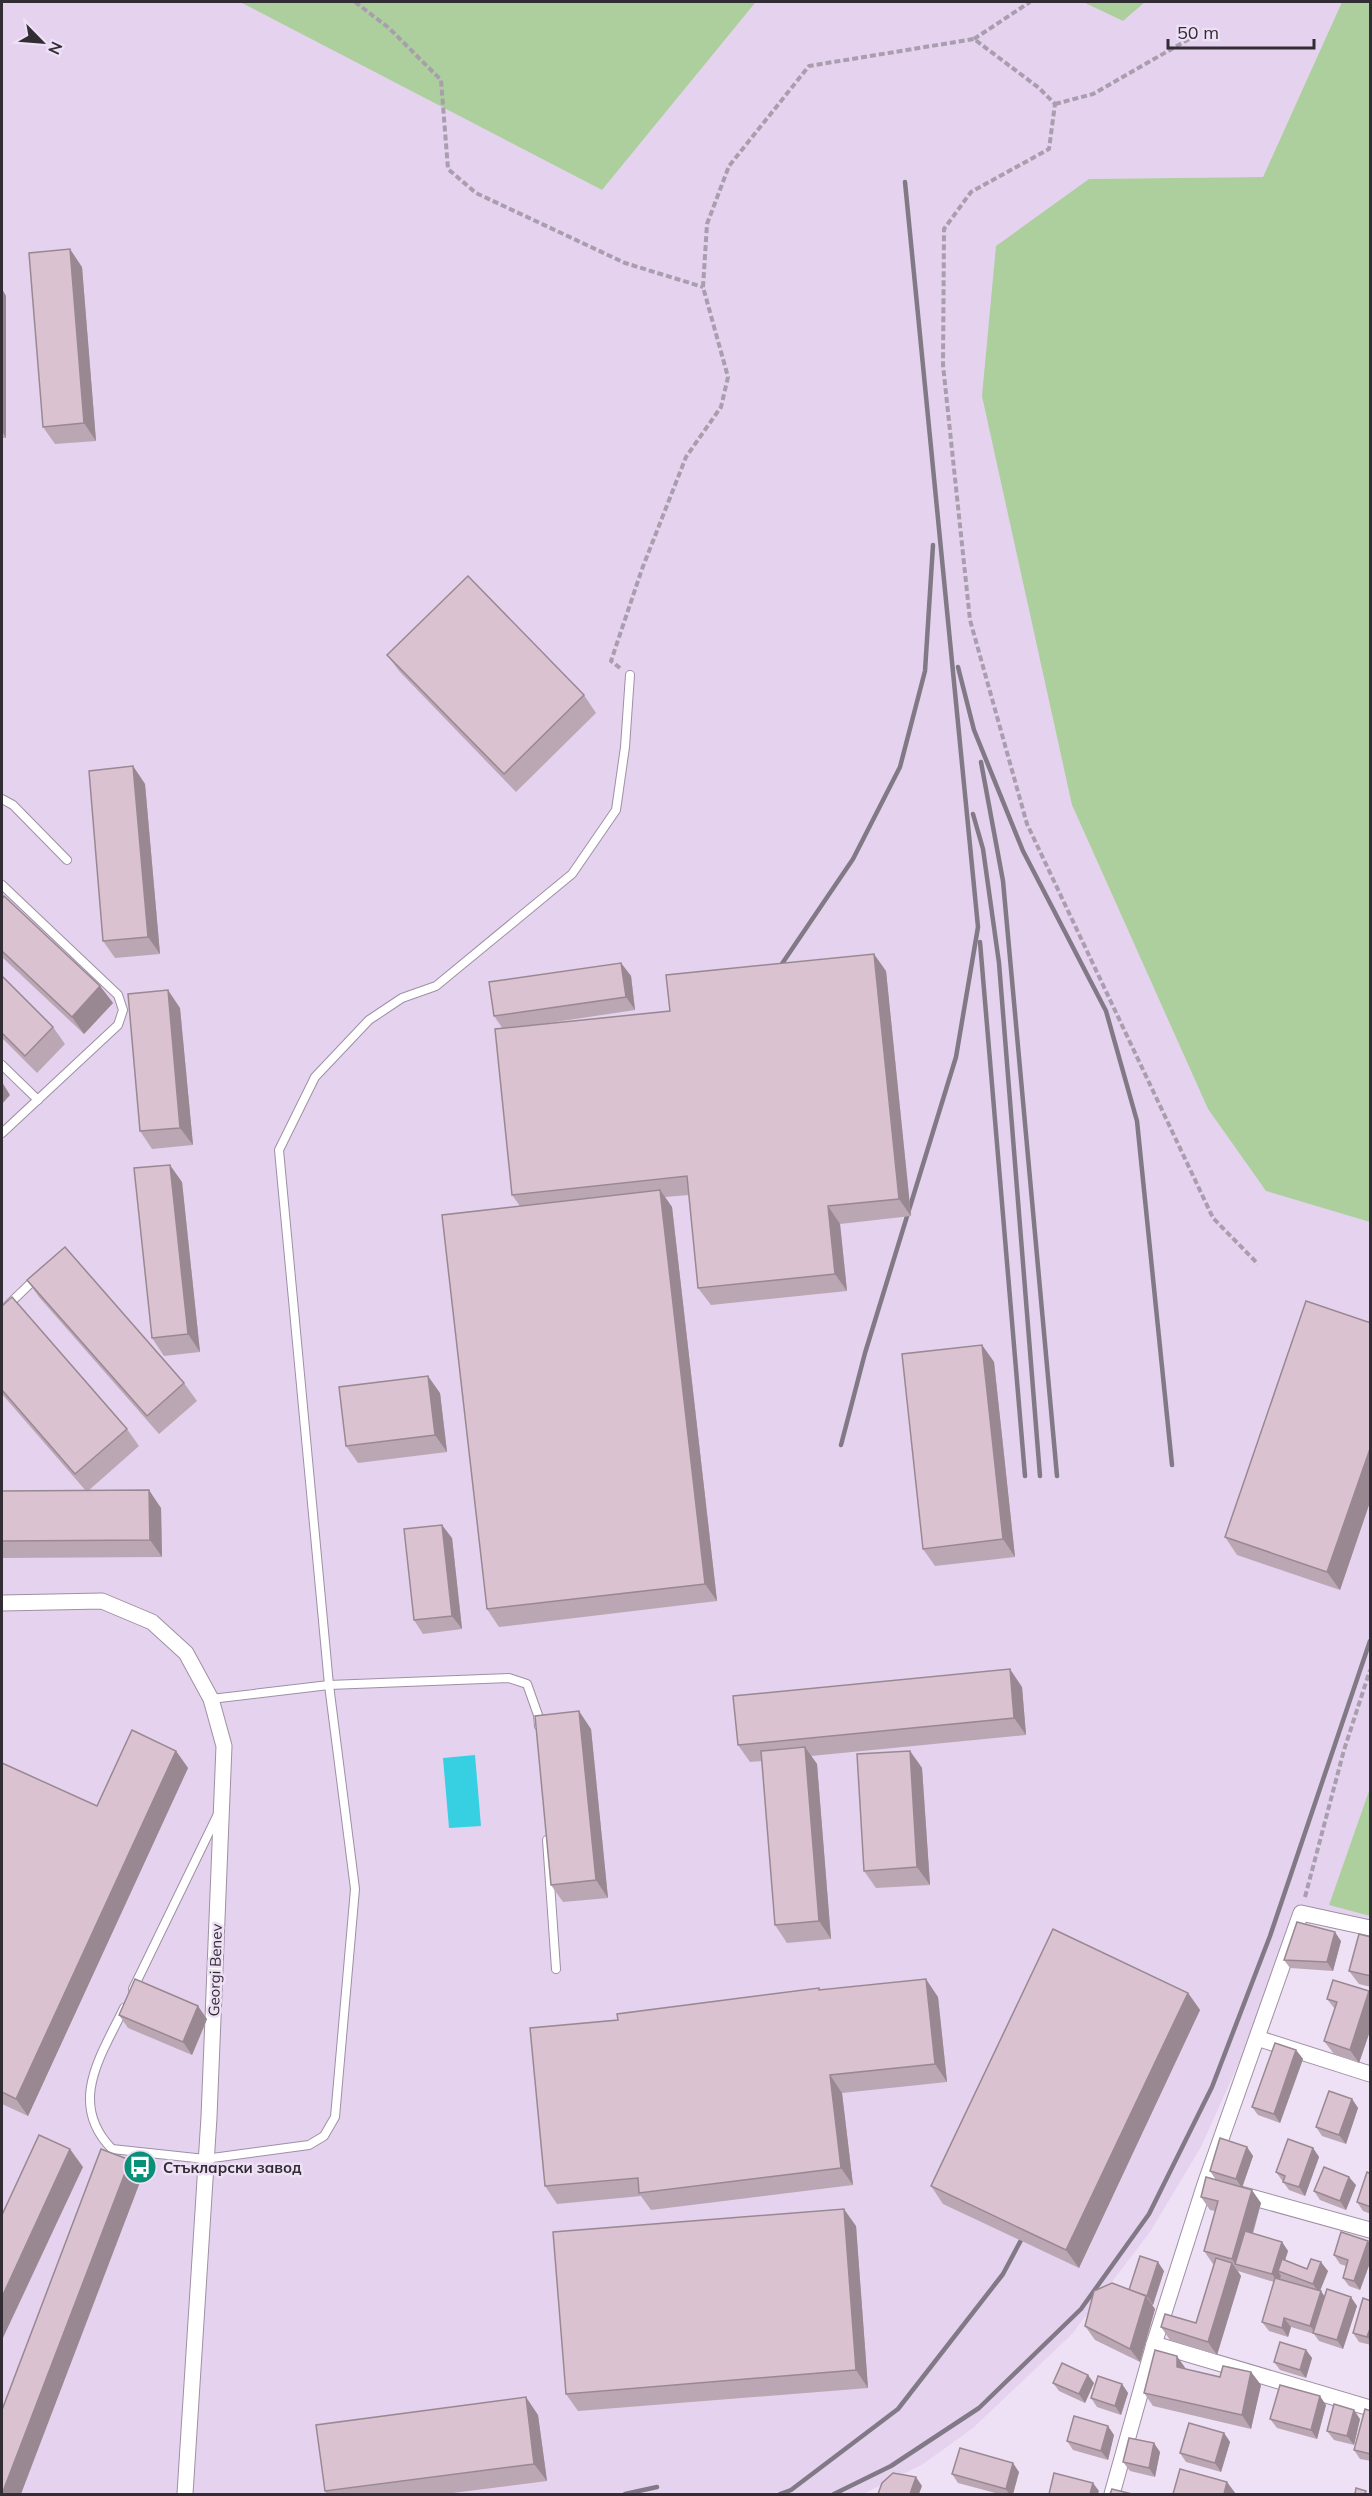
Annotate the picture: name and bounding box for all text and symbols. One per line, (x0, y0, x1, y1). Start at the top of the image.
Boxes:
north arrow (12, 12, 72, 72)
scale bar (1168, 12, 1314, 50)
text: 50 m (1177, 21, 1219, 44)
text: N (44, 39, 67, 58)
street label: Georgi Benev (204, 1923, 226, 2017)
bus stop icon: Стъкларски завод (122, 2149, 158, 2185)
place label: Стъкларски завод (163, 2158, 302, 2177)

